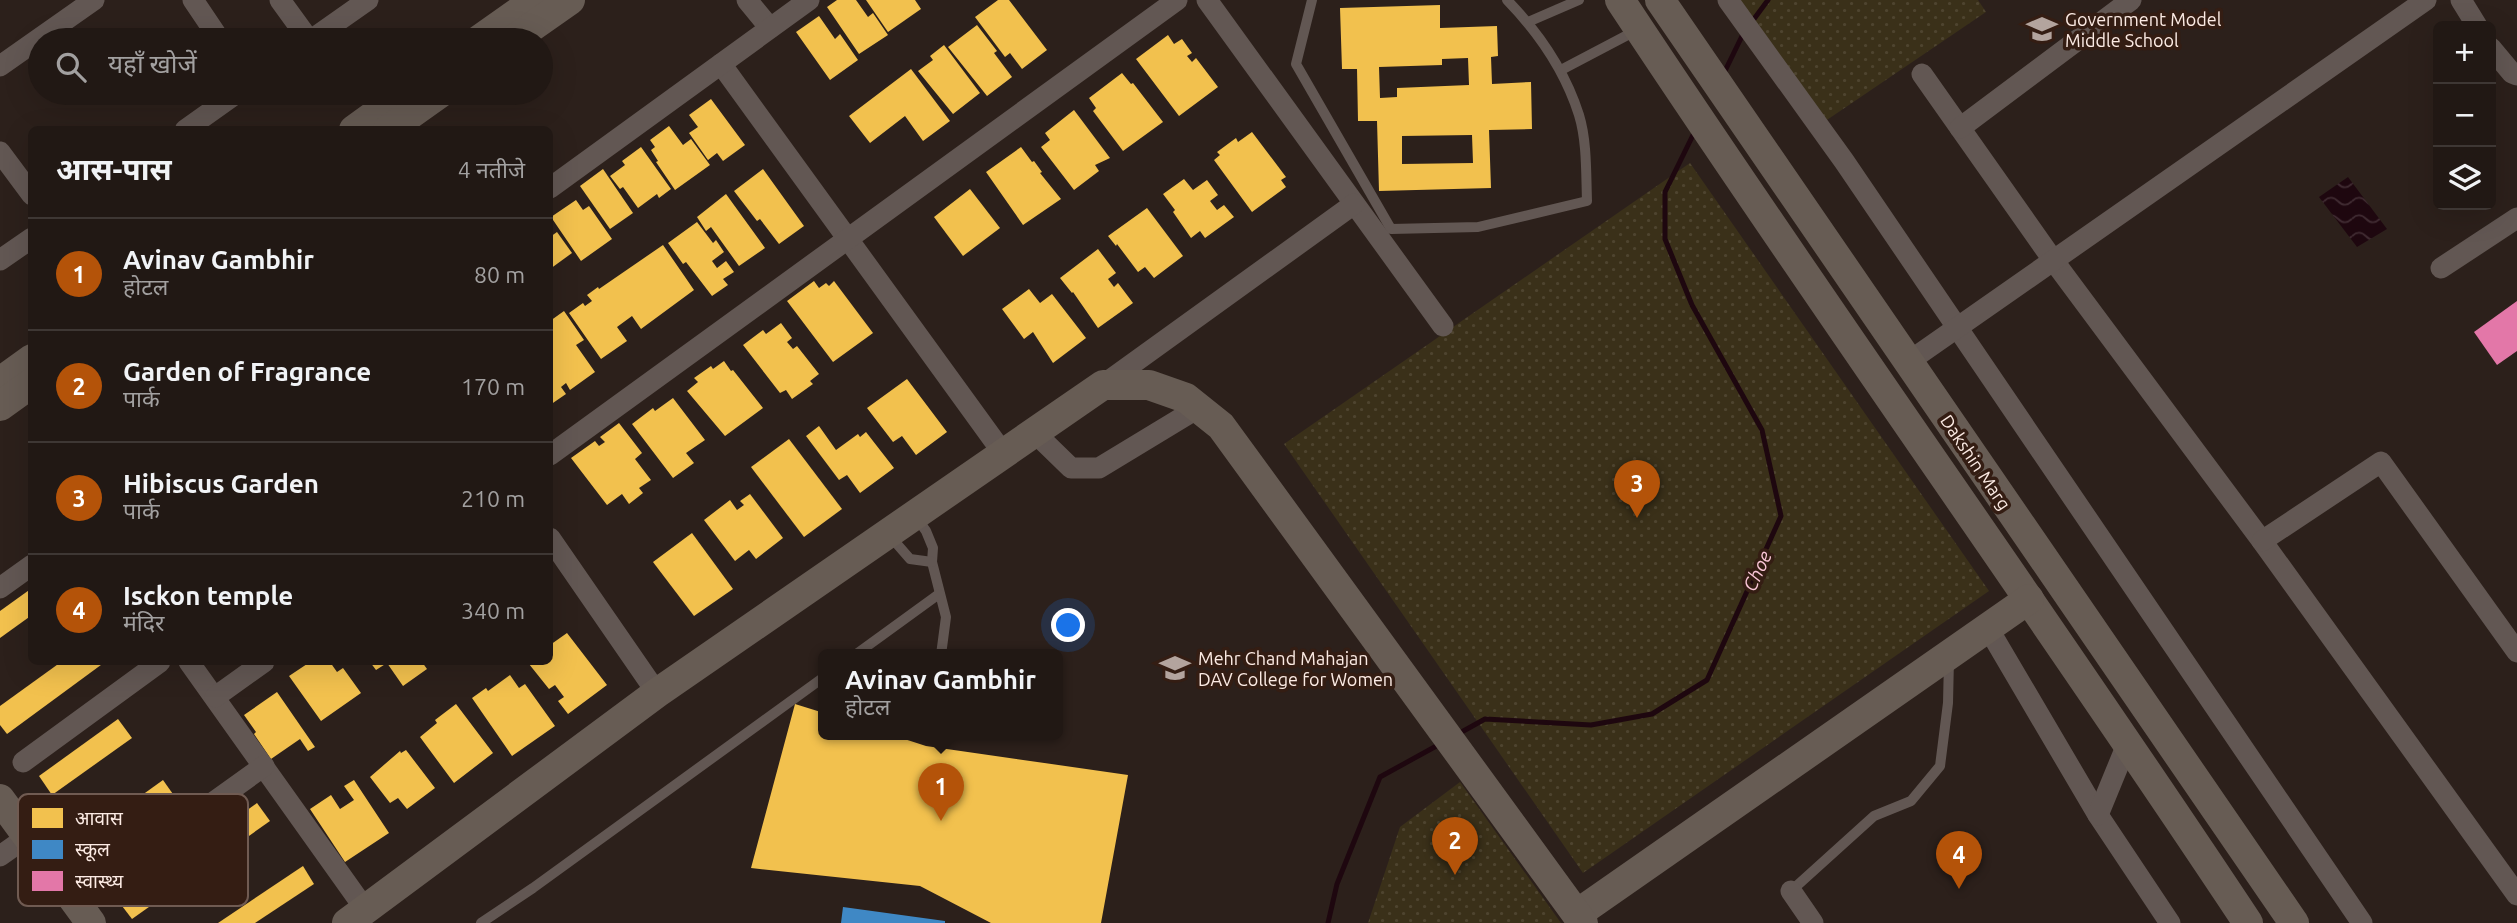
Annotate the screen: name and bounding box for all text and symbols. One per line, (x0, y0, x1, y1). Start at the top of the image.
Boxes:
place label: Government Model Middle School (2065, 9, 2222, 50)
school or university icon: Government Model Middle School (2025, 12, 2059, 46)
map controls (2433, 21, 2496, 210)
button: + (2433, 21, 2496, 84)
search box (28, 28, 553, 105)
icon: search (52, 48, 90, 86)
text: यहाँ खोजें (108, 49, 197, 78)
button: − (2433, 84, 2496, 147)
button: layers (2433, 147, 2496, 210)
text: आस-पास (56, 152, 172, 186)
text: 4 नतीजे (458, 157, 525, 182)
text: Avinav Gambhir (123, 245, 314, 274)
text: 1 (73, 262, 85, 287)
text: 80 m (474, 262, 525, 287)
text: होटल (123, 274, 168, 299)
text: Garden of Fragrance (123, 357, 371, 386)
text: 2 (73, 374, 85, 399)
text: 170 m (461, 374, 525, 399)
text: पार्क (123, 386, 160, 411)
street label: Dakshin Marg (1937, 411, 2015, 513)
pin: 3 (1614, 460, 1660, 518)
text: Hibiscus Garden (123, 469, 319, 498)
text: 3 (73, 486, 85, 511)
text: 210 m (461, 486, 525, 511)
text: पार्क (123, 498, 160, 523)
water label: Choe (1738, 547, 1776, 595)
text: Isckon temple (123, 581, 293, 610)
text: 4 (73, 598, 85, 623)
text: 340 m (461, 598, 525, 623)
your location (1051, 608, 1085, 642)
text: मंदिर (123, 610, 164, 635)
place label: Mehr Chand Mahajan DAV College for Women (1198, 648, 1393, 689)
popup (818, 649, 1063, 740)
school or university icon: Mehr Chand Mahajan DAV College for Women (1158, 651, 1192, 685)
text: Avinav Gambhir (845, 665, 1036, 694)
text: होटल (845, 694, 890, 719)
pin: 1 (918, 763, 964, 821)
legend (18, 794, 248, 906)
text: आवास (75, 807, 124, 829)
pin: 2 (1432, 817, 1478, 875)
pin: 4 (1936, 831, 1982, 889)
text: स्कूल (75, 838, 111, 862)
text: स्वास्थ्य (75, 870, 124, 892)

